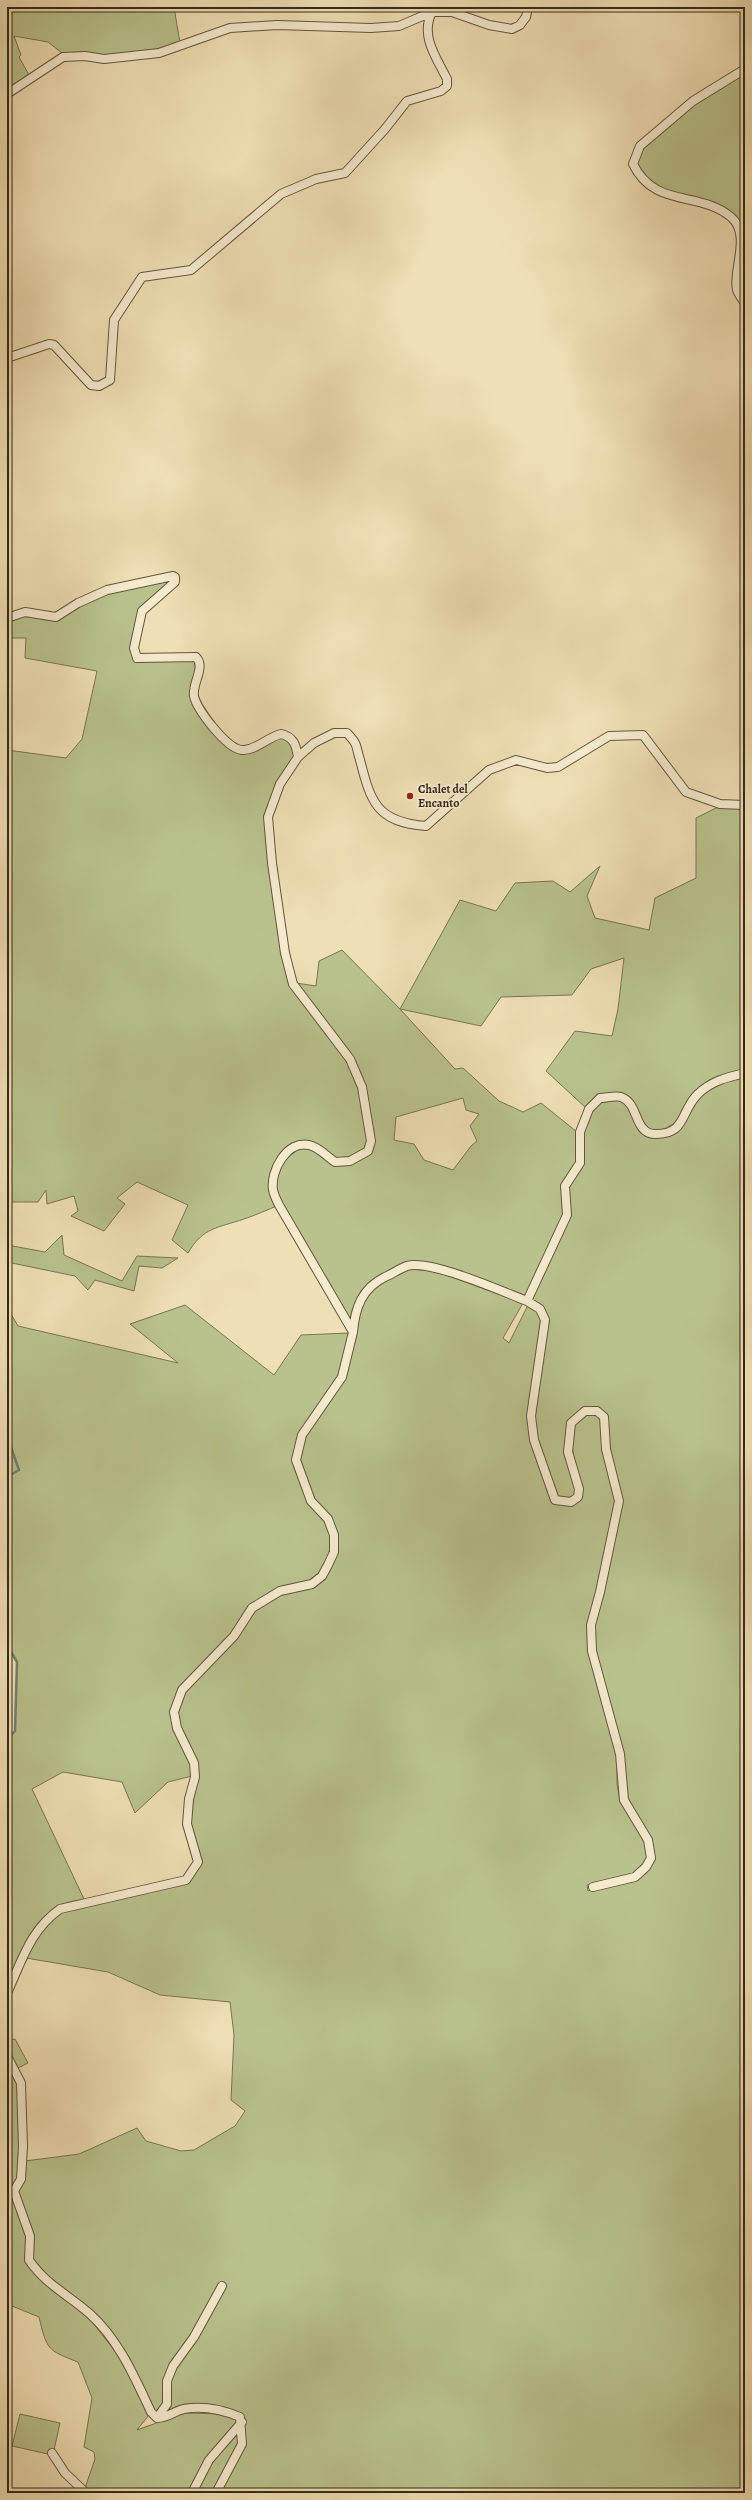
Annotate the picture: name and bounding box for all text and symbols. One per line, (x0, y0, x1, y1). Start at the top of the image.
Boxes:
place label: Chalet del Encanto (418, 781, 468, 811)
marker: Chalet del Encanto (405, 791, 415, 801)

